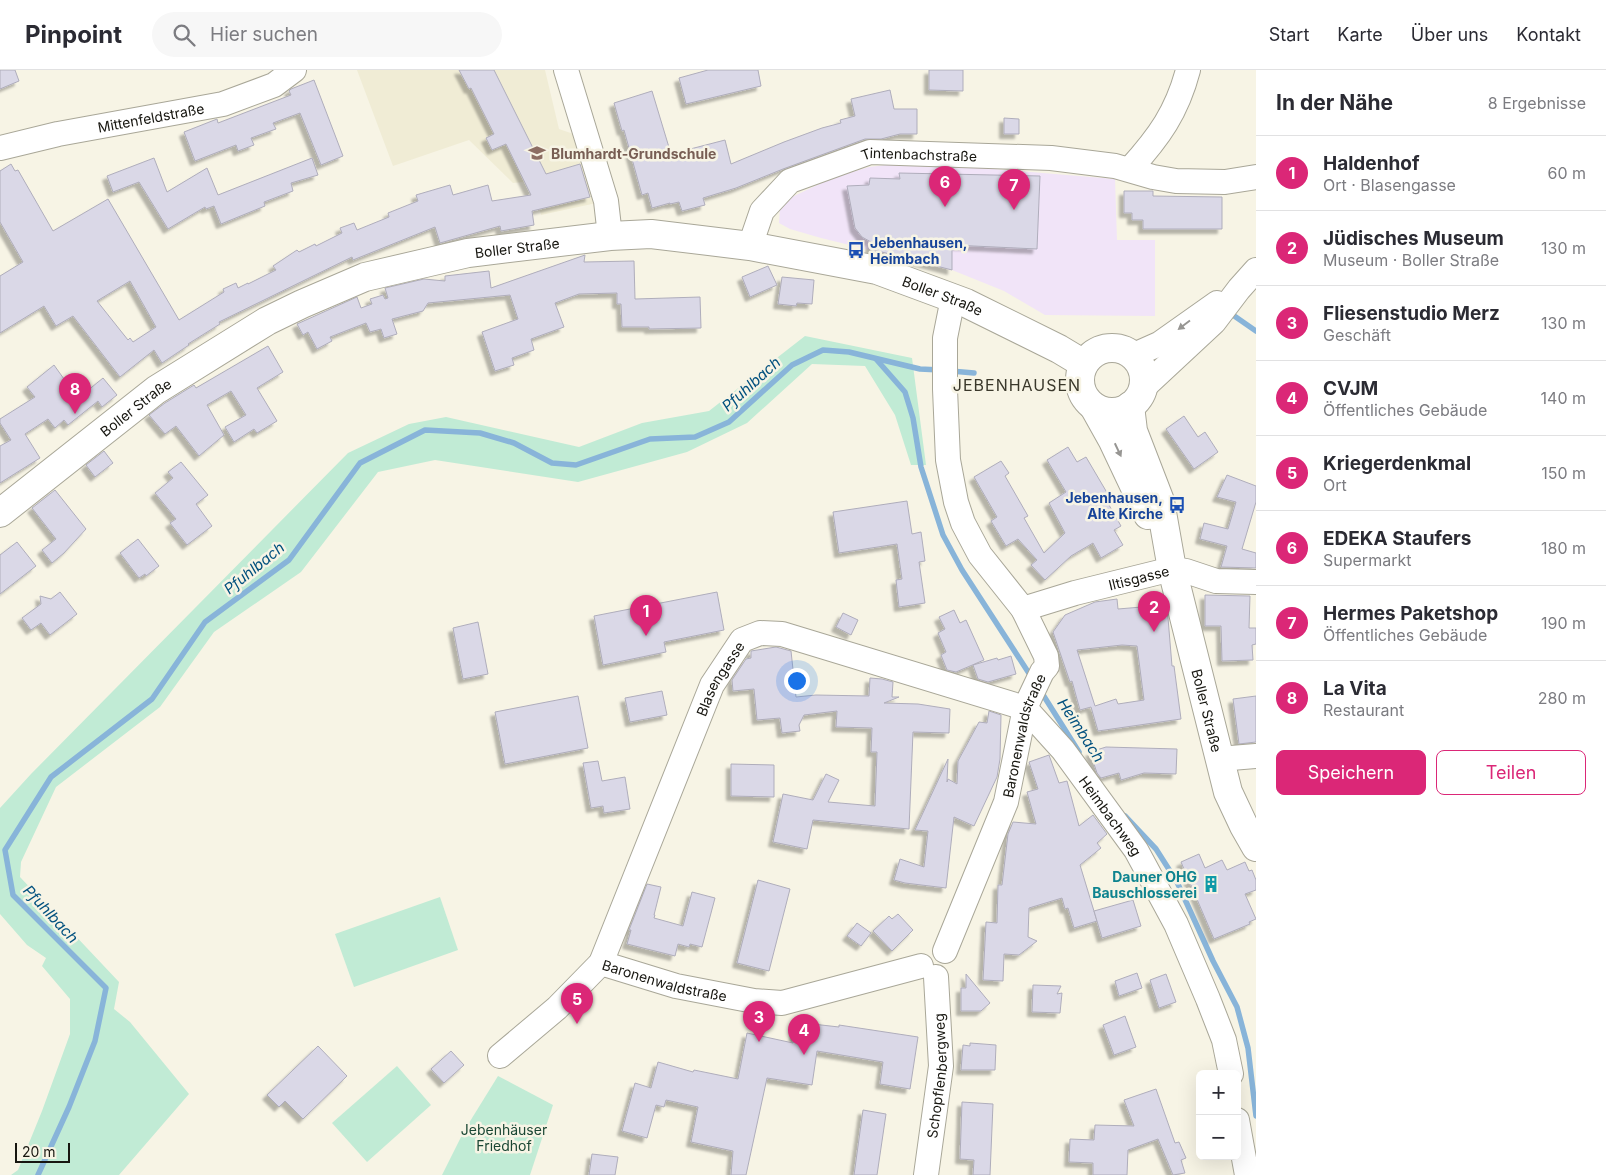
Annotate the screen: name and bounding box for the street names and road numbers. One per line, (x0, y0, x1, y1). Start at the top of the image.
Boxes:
street label: Mittenfeldstraße (96, 99, 206, 135)
street label: Tintenbachstraße (858, 143, 977, 164)
street label: Boller Straße (474, 234, 560, 261)
street label: Boller Straße (900, 272, 986, 319)
street label: Boller Straße (96, 374, 174, 440)
street label: Iltisgasse (1106, 562, 1171, 593)
street label: Blasengasse (692, 638, 747, 718)
street label: Boller Straße (1189, 667, 1226, 754)
street label: Baronenwaldstraße (999, 671, 1049, 799)
street label: Heimbachweg (1076, 772, 1146, 859)
street label: Baronenwaldstraße (600, 955, 728, 1004)
street label: Schopflenbergweg (923, 1013, 950, 1139)

